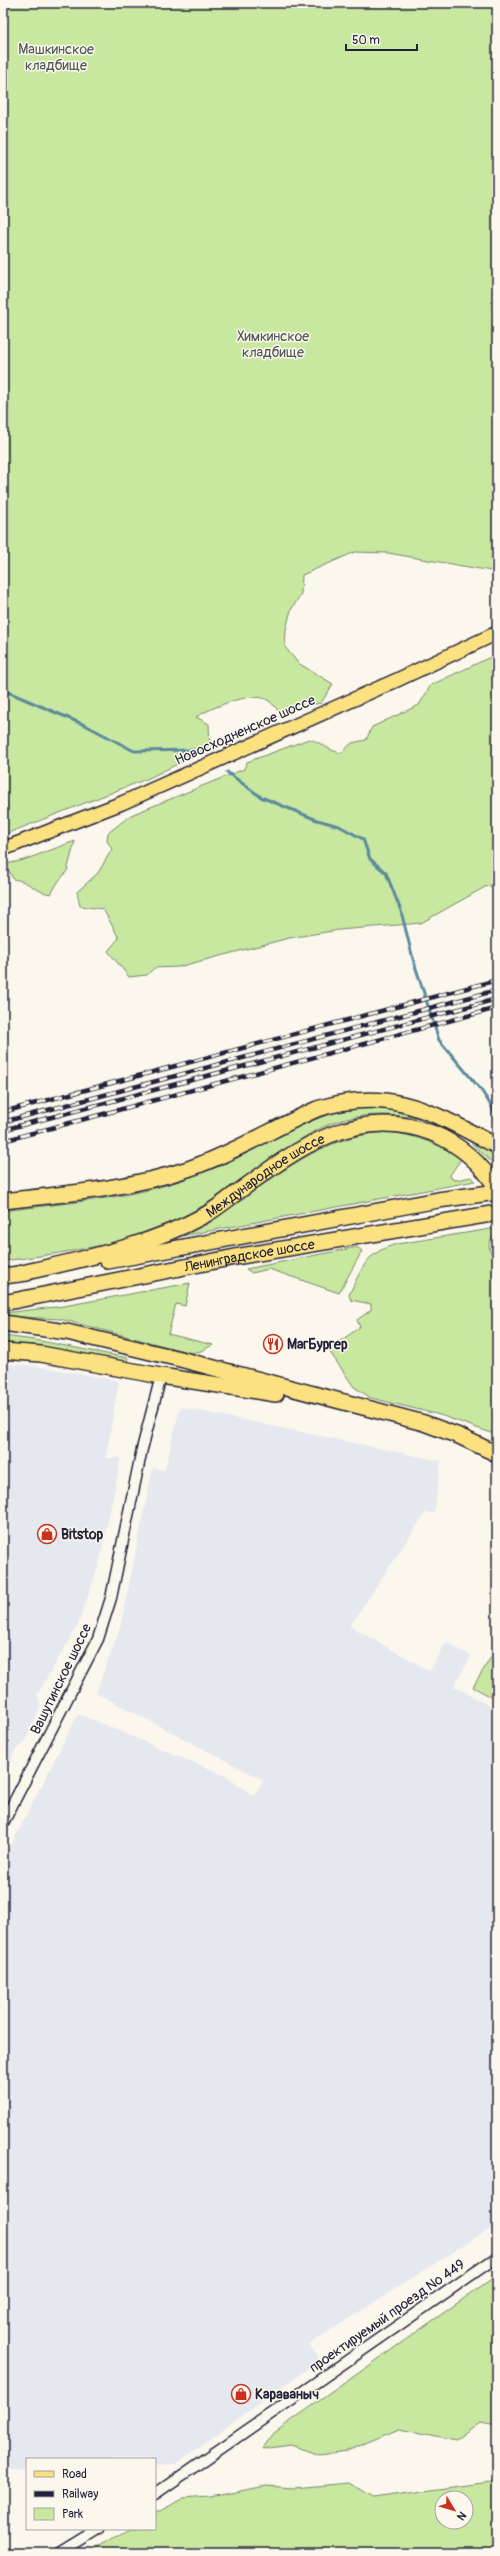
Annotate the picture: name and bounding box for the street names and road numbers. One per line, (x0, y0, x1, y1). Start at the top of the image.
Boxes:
street label: Новосходненское шоссе (172, 691, 318, 769)
street label: Международное шоссе (203, 1130, 327, 1221)
street label: Ленинградское шоссе (182, 1235, 316, 1276)
street label: Вашутинское шоссе (27, 1621, 95, 1737)
street label: проектируемый проезд № 449 (306, 2256, 468, 2376)

